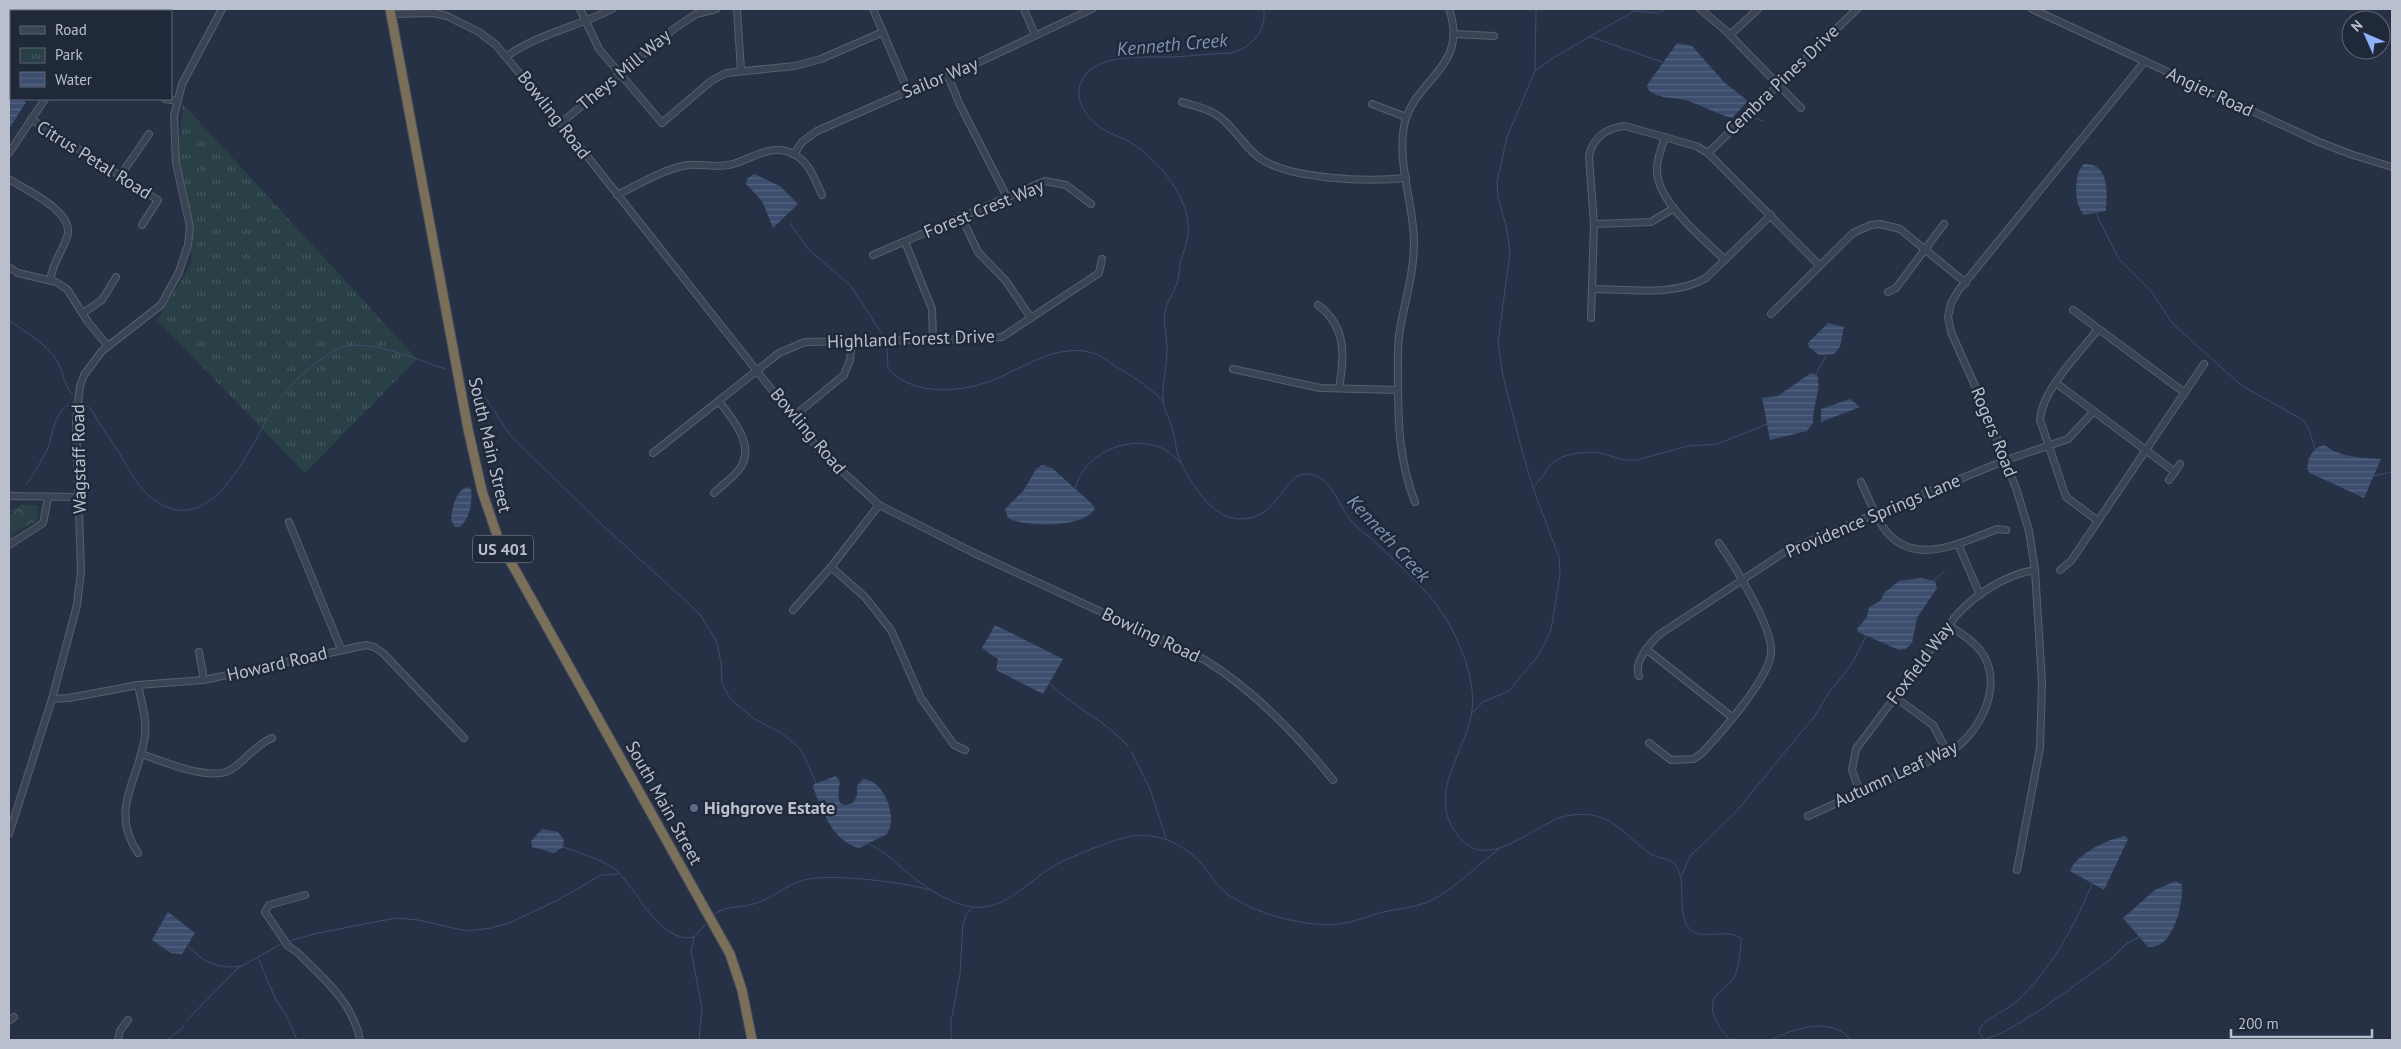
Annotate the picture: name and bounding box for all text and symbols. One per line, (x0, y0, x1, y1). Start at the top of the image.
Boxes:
legend (10, 10, 172, 100)
north arrow (2341, 10, 2391, 60)
text: N (2347, 16, 2366, 35)
street label: Cembra Pines Drive (1720, 19, 1843, 140)
text: Road (55, 20, 87, 39)
street label: Theys Mill Way (572, 23, 676, 115)
water label: Kenneth Creek (1116, 27, 1230, 61)
text: Park (55, 45, 83, 64)
street label: Sailor Way (898, 52, 982, 103)
street label: Angier Road (2163, 61, 2257, 122)
street label: Bowling Road (513, 66, 596, 163)
text: Water (55, 70, 92, 89)
street label: Citrus Petal Road (33, 115, 156, 204)
street label: Forest Crest Way (920, 174, 1048, 243)
street label: Highland Forest Drive (827, 324, 995, 353)
street label: South Main Street (464, 375, 517, 515)
street label: Bowling Road (766, 383, 851, 479)
street label: Rogers Road (1966, 383, 2023, 480)
street label: Wagstaff Road (66, 404, 91, 514)
street label: Providence Springs Lane (1782, 468, 1964, 563)
water label: Kenneth Creek (1342, 489, 1437, 588)
road number: US 401 (473, 536, 533, 562)
street label: Bowling Road (1098, 602, 1204, 667)
street label: Foxfield Way (1881, 616, 1959, 709)
street label: Howard Road (224, 641, 329, 686)
street label: Autumn Leaf Way (1831, 735, 1962, 812)
street label: South Main Street (621, 737, 708, 869)
place label: Highgrove Estate (704, 796, 835, 819)
marker: Highgrove Estate (688, 802, 700, 814)
scale bar (2231, 1006, 2372, 1038)
text: 200 m (2238, 1014, 2279, 1033)

